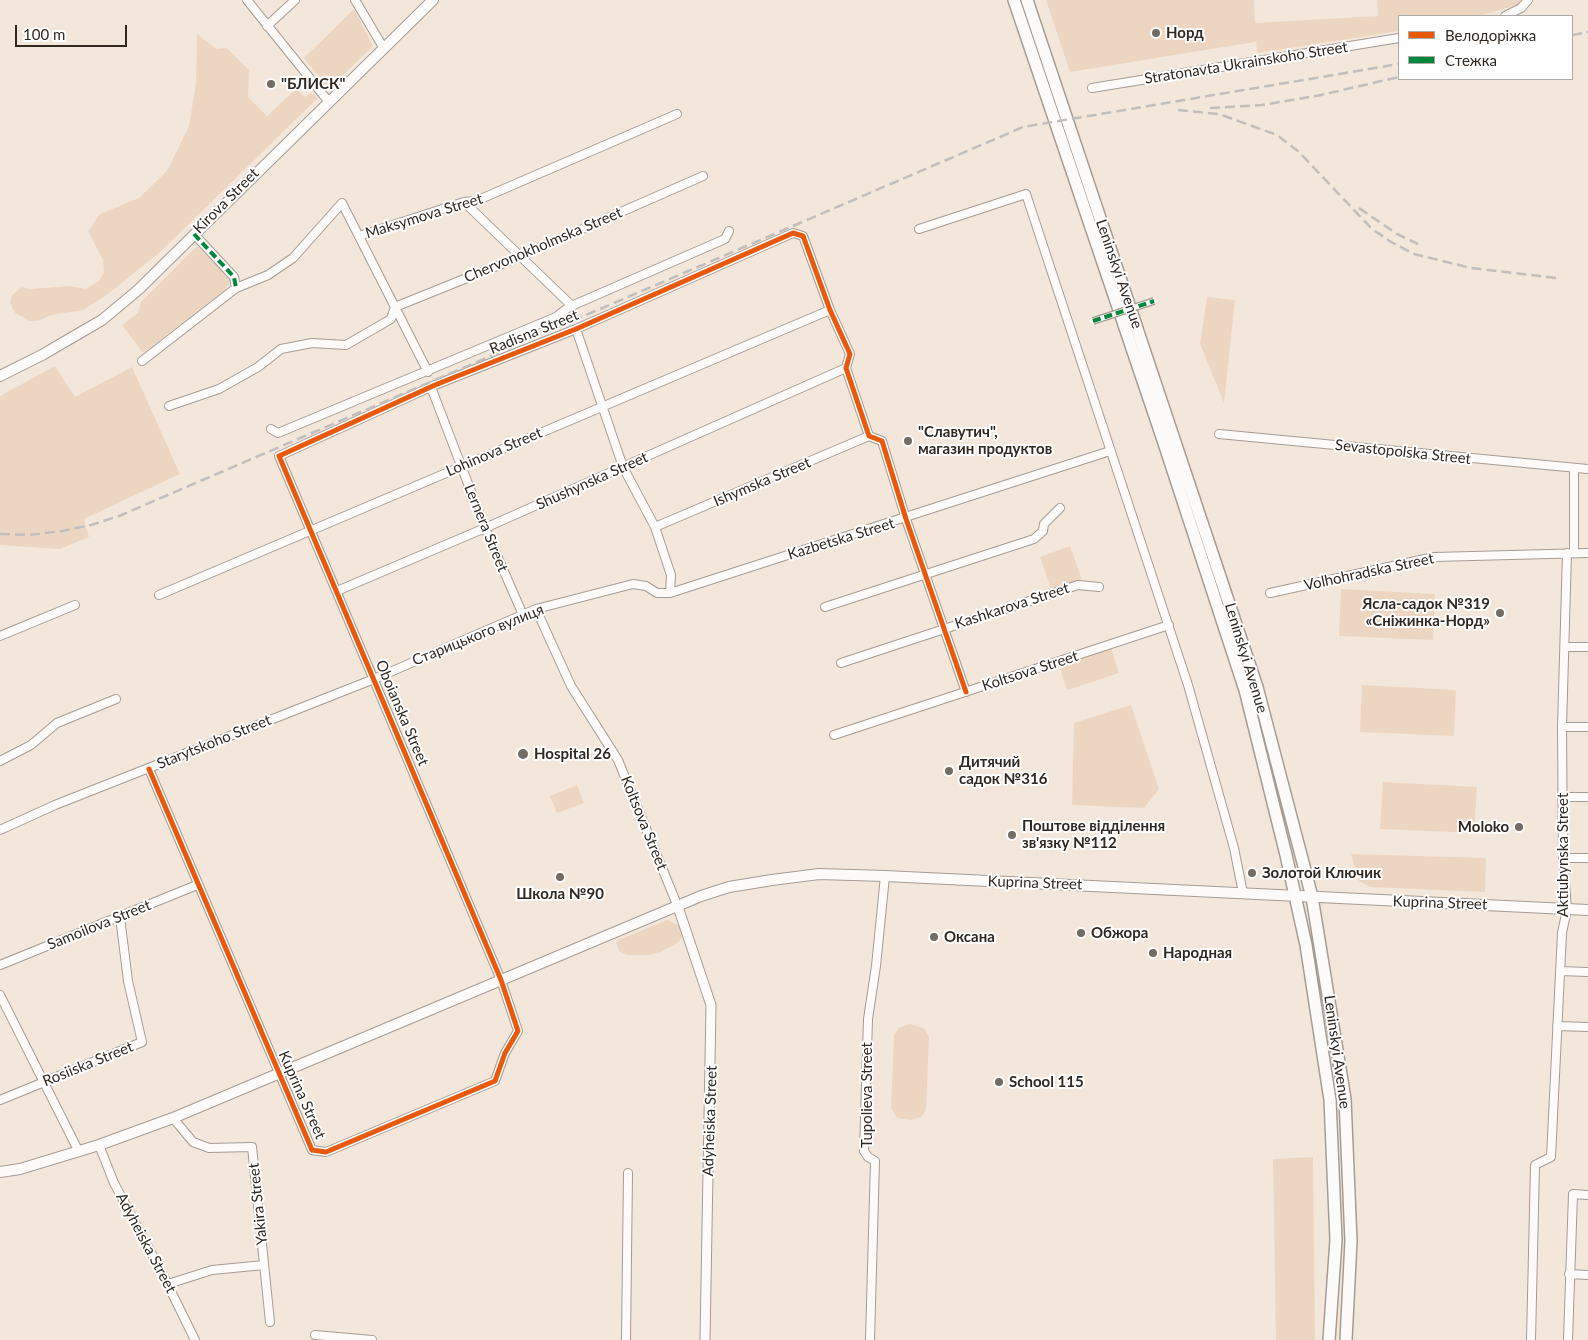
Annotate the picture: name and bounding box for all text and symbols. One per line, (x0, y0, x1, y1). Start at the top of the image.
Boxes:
scale bar (18, 15, 130, 47)
legend (1398, 15, 1573, 80)
place label: Норд (1166, 24, 1204, 42)
text: 100 m (23, 25, 65, 43)
text: Велодоріжка (1445, 26, 1536, 44)
marker: Норд (1150, 27, 1162, 39)
street label: Stratonavta Ukrainskoho Street (1143, 38, 1349, 88)
text: Стежка (1445, 51, 1497, 69)
place label: "БЛИСК" (281, 75, 345, 93)
marker: "БЛИСК" (265, 78, 277, 90)
street label: Kirova Street (189, 164, 263, 238)
street label: Maksymova Street (363, 190, 485, 242)
street label: Chervonokholmska Street (461, 204, 625, 286)
street label: Leninskyi Avenue (1092, 217, 1146, 331)
street label: Radisna Street (487, 306, 581, 358)
place label: "Славутич", магазин продуктов (918, 423, 1052, 458)
street label: Lohinova Street (443, 424, 545, 480)
marker: "Славутич", магазин продуктов (902, 435, 914, 447)
street label: Sevastopolska Street (1334, 436, 1472, 468)
street label: Shushynska Street (533, 448, 651, 514)
street label: Ishymska Street (711, 453, 813, 511)
street label: Lernera Street (460, 482, 512, 574)
street label: Kazbetska Street (785, 514, 897, 564)
street label: Volhohradska Street (1302, 549, 1436, 595)
street label: Kashkarova Street (953, 579, 1071, 633)
place label: Ясла-садок №319 «Сніжинка-Норд» (1362, 595, 1490, 630)
street label: Старицького вулиця (410, 600, 546, 670)
street label: Leninskyi Avenue (1221, 601, 1271, 715)
marker: Ясла-садок №319 «Сніжинка-Норд» (1494, 607, 1506, 619)
street label: Koltsova Street (980, 647, 1080, 695)
street label: Oboianska Street (372, 657, 432, 769)
street label: Starytskoho Street (154, 711, 274, 773)
place label: Hospital 26 (534, 745, 611, 763)
marker: Hospital 26 (516, 747, 530, 761)
place label: Дитячий садок №316 (959, 753, 1047, 788)
marker: Дитячий садок №316 (943, 765, 955, 777)
street label: Koltsova Street (617, 773, 671, 873)
street label: Aktiubynska Street (1554, 793, 1572, 917)
place label: Поштове відділення зв'язку №112 (1022, 817, 1165, 852)
place label: Moloko (1458, 818, 1509, 836)
marker: Moloko (1513, 821, 1525, 833)
marker: Поштове відділення зв'язку №112 (1006, 829, 1018, 841)
place label: Золотой Ключик (1262, 864, 1381, 882)
marker: Золотой Ключик (1246, 867, 1258, 879)
marker: Школа №90 (554, 871, 566, 883)
street label: Kuprina Street (987, 872, 1083, 894)
place label: Школа №90 (516, 885, 604, 903)
street label: Kuprina Street (1392, 892, 1488, 914)
street label: Samoilova Street (45, 896, 153, 954)
place label: Обжора (1091, 924, 1148, 942)
marker: Обжора (1075, 927, 1087, 939)
place label: Оксана (944, 928, 995, 946)
marker: Оксана (928, 931, 940, 943)
place label: Народная (1163, 944, 1232, 962)
marker: Народная (1147, 947, 1159, 959)
street label: Leninskyi Avenue (1320, 994, 1354, 1110)
street label: Rosiiska Street (40, 1038, 136, 1090)
street label: Tupolieva Street (858, 1042, 876, 1148)
street label: Kuprina Street (275, 1048, 329, 1142)
street label: Adyheiska Street (699, 1065, 721, 1177)
place label: School 115 (1009, 1073, 1084, 1091)
marker: School 115 (993, 1076, 1005, 1088)
street label: Yakira Street (245, 1162, 271, 1246)
street label: Adyheiska Street (112, 1190, 180, 1296)

